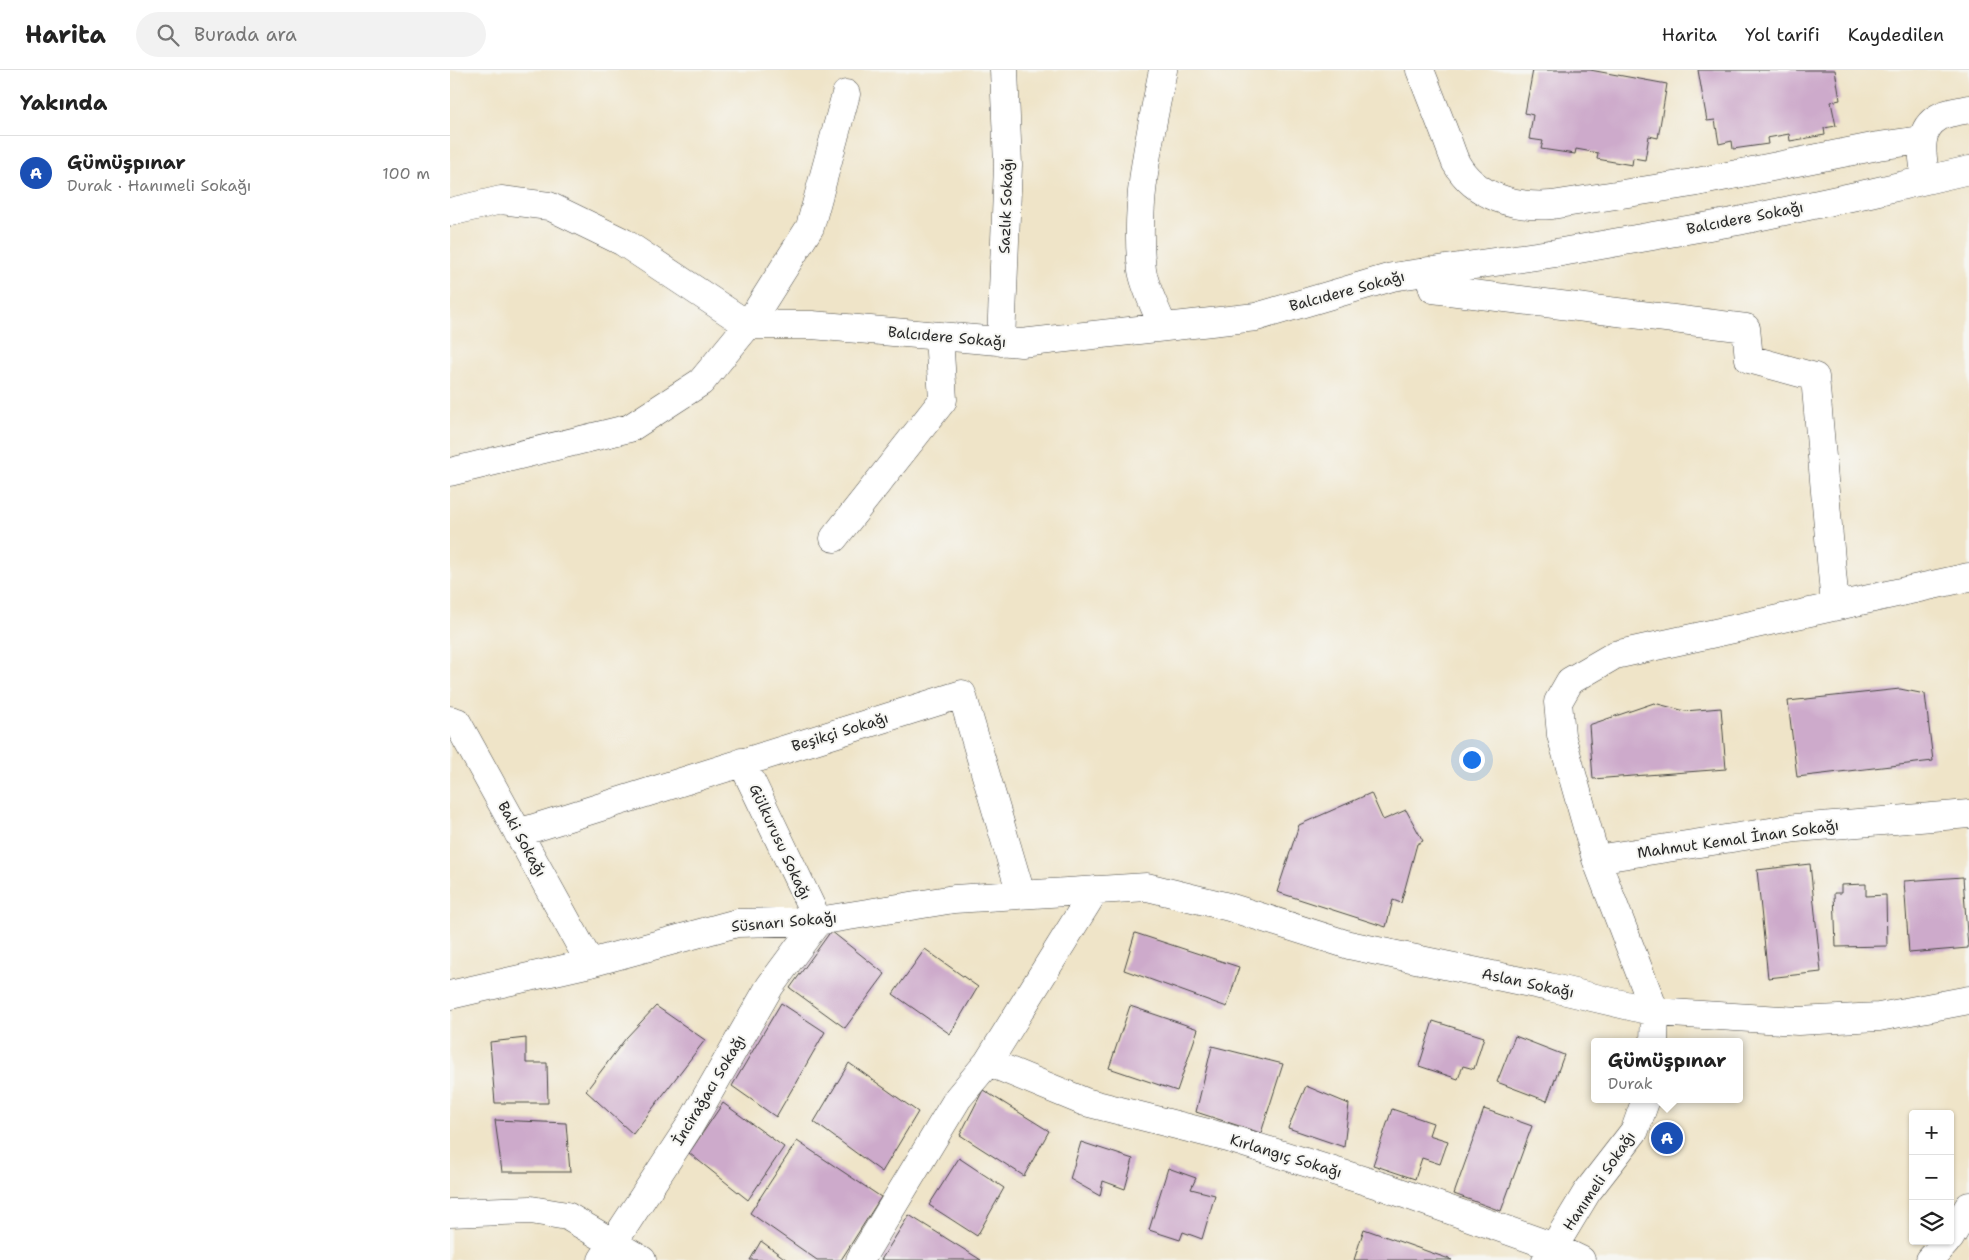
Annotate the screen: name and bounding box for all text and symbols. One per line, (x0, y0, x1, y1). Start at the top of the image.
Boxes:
search box (136, 12, 486, 57)
text: Harita (25, 19, 106, 51)
icon: search (154, 21, 182, 49)
text: Burada ara (194, 22, 297, 47)
text: Harita (1662, 23, 1717, 47)
text: Yol tarifi (1745, 23, 1820, 47)
text: Kaydedilen (1848, 23, 1944, 47)
text: Yakında (20, 89, 107, 117)
text: Gümüşpınar (67, 150, 186, 175)
street label: Sazlık Sokağı (994, 158, 1018, 254)
text: A (30, 163, 42, 184)
text: 100 m (382, 163, 430, 184)
text: Durak · Hanımeli Sokağı (67, 175, 251, 196)
street label: Balcıdere Sokağı (1685, 197, 1805, 239)
street label: Balcıdere Sokağı (1287, 266, 1407, 316)
street label: Balcıdere Sokağı (887, 322, 1007, 352)
street label: Beşikçi Sokağı (789, 708, 891, 756)
your location (1459, 747, 1485, 773)
street label: Gülkurusu Sokağı (744, 781, 816, 903)
street label: Baki Sokağı (493, 798, 551, 880)
street label: Mahmut Kemal İnan Sokağı (1636, 815, 1840, 863)
street label: Süsnarı Sokağı (730, 907, 838, 937)
street label: Aslan Sokağı (1480, 963, 1576, 1003)
street label: İncirağacı Sokağı (668, 1031, 750, 1149)
popup (1591, 1038, 1743, 1103)
text: Gümüşpınar (1608, 1048, 1726, 1073)
text: Durak (1608, 1073, 1653, 1094)
map controls (1909, 1110, 1954, 1245)
button: + (1909, 1110, 1954, 1155)
pin: A (1651, 1119, 1683, 1157)
street label: Hanımeli Sokağı (1558, 1127, 1640, 1235)
street label: Kırlangıç Sokağı (1227, 1129, 1345, 1183)
button: − (1909, 1155, 1954, 1200)
button: layers (1909, 1200, 1954, 1245)

